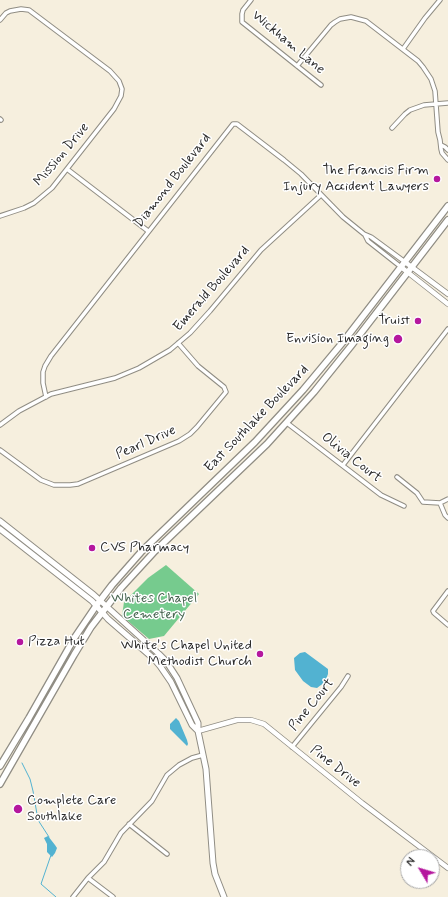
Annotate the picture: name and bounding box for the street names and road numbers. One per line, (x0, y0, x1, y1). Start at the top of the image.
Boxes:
street label: Wickham Lane (248, 8, 328, 78)
street label: Mission Drive (31, 120, 93, 190)
street label: Diamond Boulevard (131, 130, 215, 232)
street label: Emerald Boulevard (170, 243, 254, 335)
street label: East Southlake Boulevard (201, 362, 313, 476)
street label: Pearl Drive (113, 422, 179, 464)
street label: Olivia Court (318, 429, 384, 487)
street label: Pine Court (286, 675, 338, 735)
street label: Pine Drive (306, 742, 364, 792)

